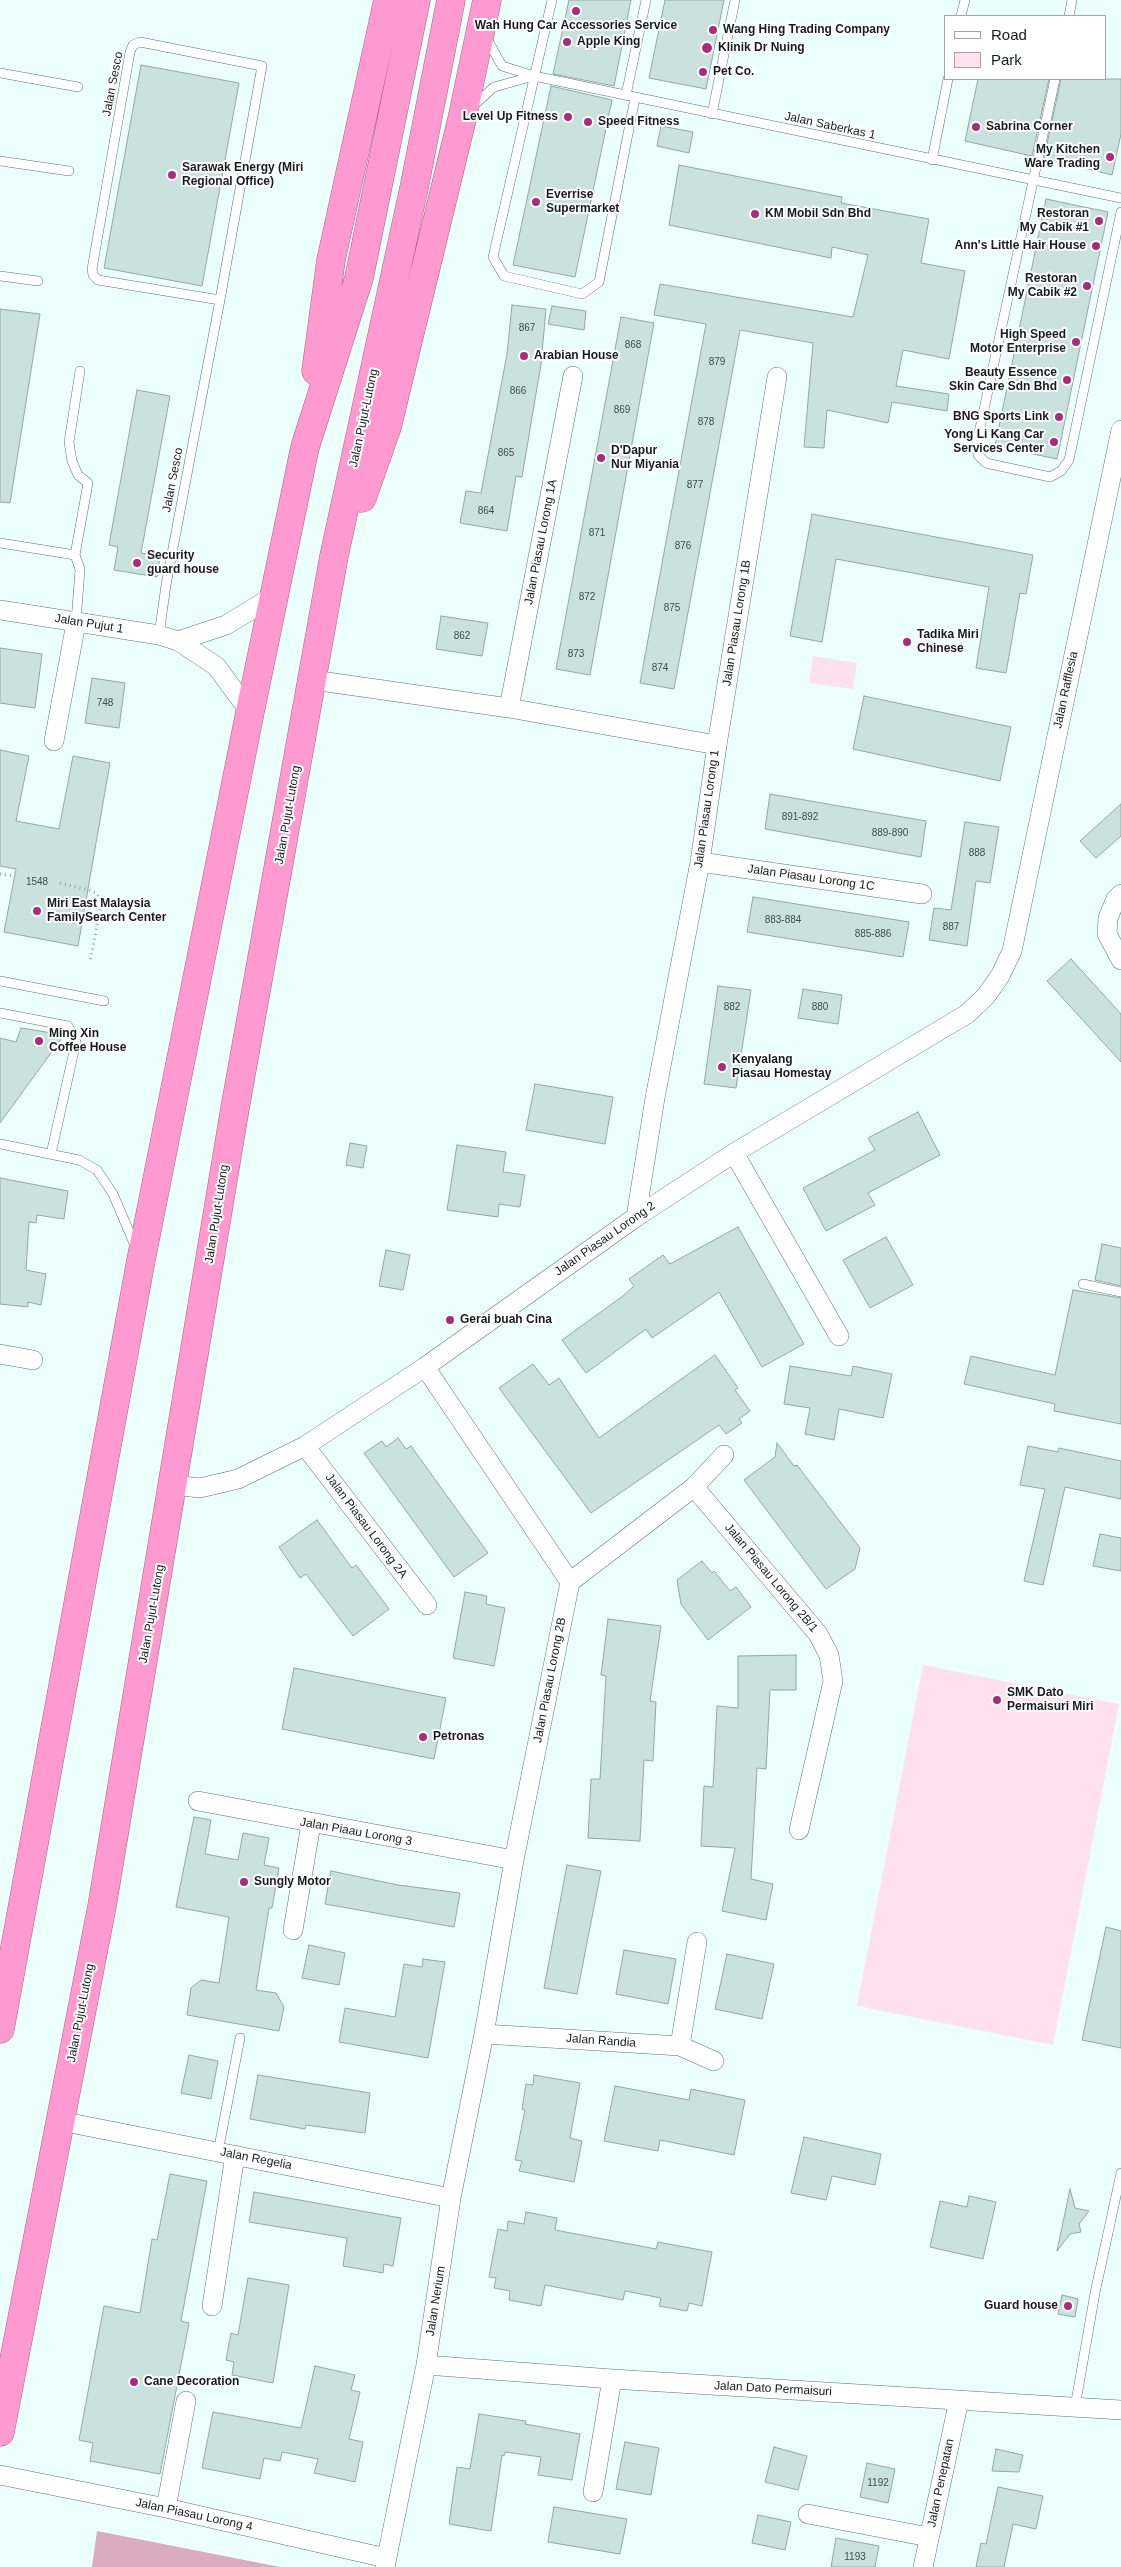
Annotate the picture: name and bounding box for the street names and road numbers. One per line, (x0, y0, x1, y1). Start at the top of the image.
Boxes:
street label: Jalan Sesco (100, 51, 126, 117)
street label: Jalan Saberkas 1 (783, 109, 877, 143)
street label: Jalan Pujut-Lutong (347, 368, 381, 468)
street label: Jalan Sesco (160, 447, 186, 513)
street label: Jalan Piasau Lorong 1A (522, 478, 560, 606)
street label: Jalan Piasau Lorong 1B (720, 559, 754, 687)
street label: Jalan Pujut 1 (54, 611, 124, 637)
street label: Jalan Rafflesia (1051, 650, 1081, 730)
street label: Jalan Piasau Lorong 1 (692, 749, 722, 869)
street label: Jalan Pujut-Lutong (272, 764, 304, 866)
street label: Jalan Piasau Lorong 1C (747, 862, 875, 894)
street label: Jalan Pujut-Lutong (202, 1163, 232, 1265)
street label: Jalan Piasau Lorong 2 (552, 1199, 658, 1279)
street label: Jalan Piasau Lorong 2A (322, 1471, 410, 1581)
street label: Jalan Piasau Lorong 2B/1 (721, 1521, 821, 1635)
street label: Jalan Pujut-Lutong (136, 1563, 168, 1665)
street label: Jalan Piasau Lorong 2B (531, 1616, 569, 1744)
street label: Jalan Piaau Lorong 3 (299, 1815, 413, 1849)
street label: Jalan Pujut-Lutong (64, 1963, 98, 2063)
street label: Jalan Randia (566, 2031, 636, 2051)
street label: Jalan Regelia (219, 2145, 293, 2173)
street label: Jalan Nerium (423, 2265, 449, 2337)
street label: Jalan Dato Permaisuri (714, 2379, 832, 2399)
street label: Jalan Penepatan (925, 2437, 957, 2529)
street label: Jalan Piasau Lorong 4 (134, 2496, 254, 2534)

